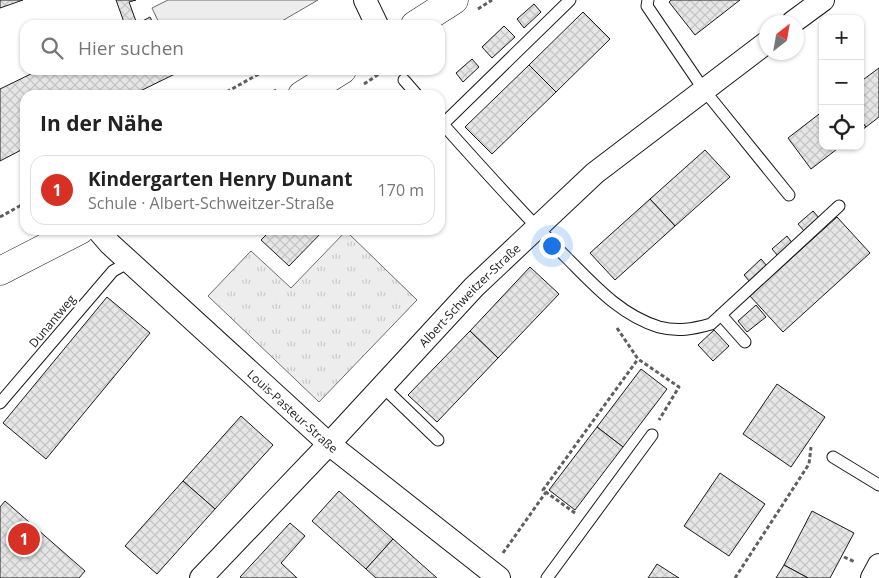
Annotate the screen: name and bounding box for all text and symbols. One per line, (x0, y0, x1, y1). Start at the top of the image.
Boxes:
north arrow (759, 15, 804, 60)
map controls (819, 15, 864, 150)
button: + (819, 15, 864, 60)
search box (20, 20, 445, 75)
icon: search (38, 34, 66, 62)
text: Hier suchen (78, 35, 184, 61)
button: − (819, 60, 864, 105)
button: locate (819, 105, 864, 150)
text: In der Nähe (40, 109, 163, 137)
text: Kindergarten Henry Dunant (88, 166, 352, 192)
text: 1 (52, 179, 62, 201)
text: 170 m (378, 179, 424, 201)
text: Schule · Albert-Schweitzer-Straße (88, 192, 334, 214)
your location (539, 233, 565, 259)
street label: Albert-Schweitzer-Straße (415, 239, 524, 350)
street label: Dunantweg (25, 291, 79, 351)
street label: Louis-Pasteur-Straße (244, 365, 342, 457)
pin: 1 (8, 520, 40, 558)

